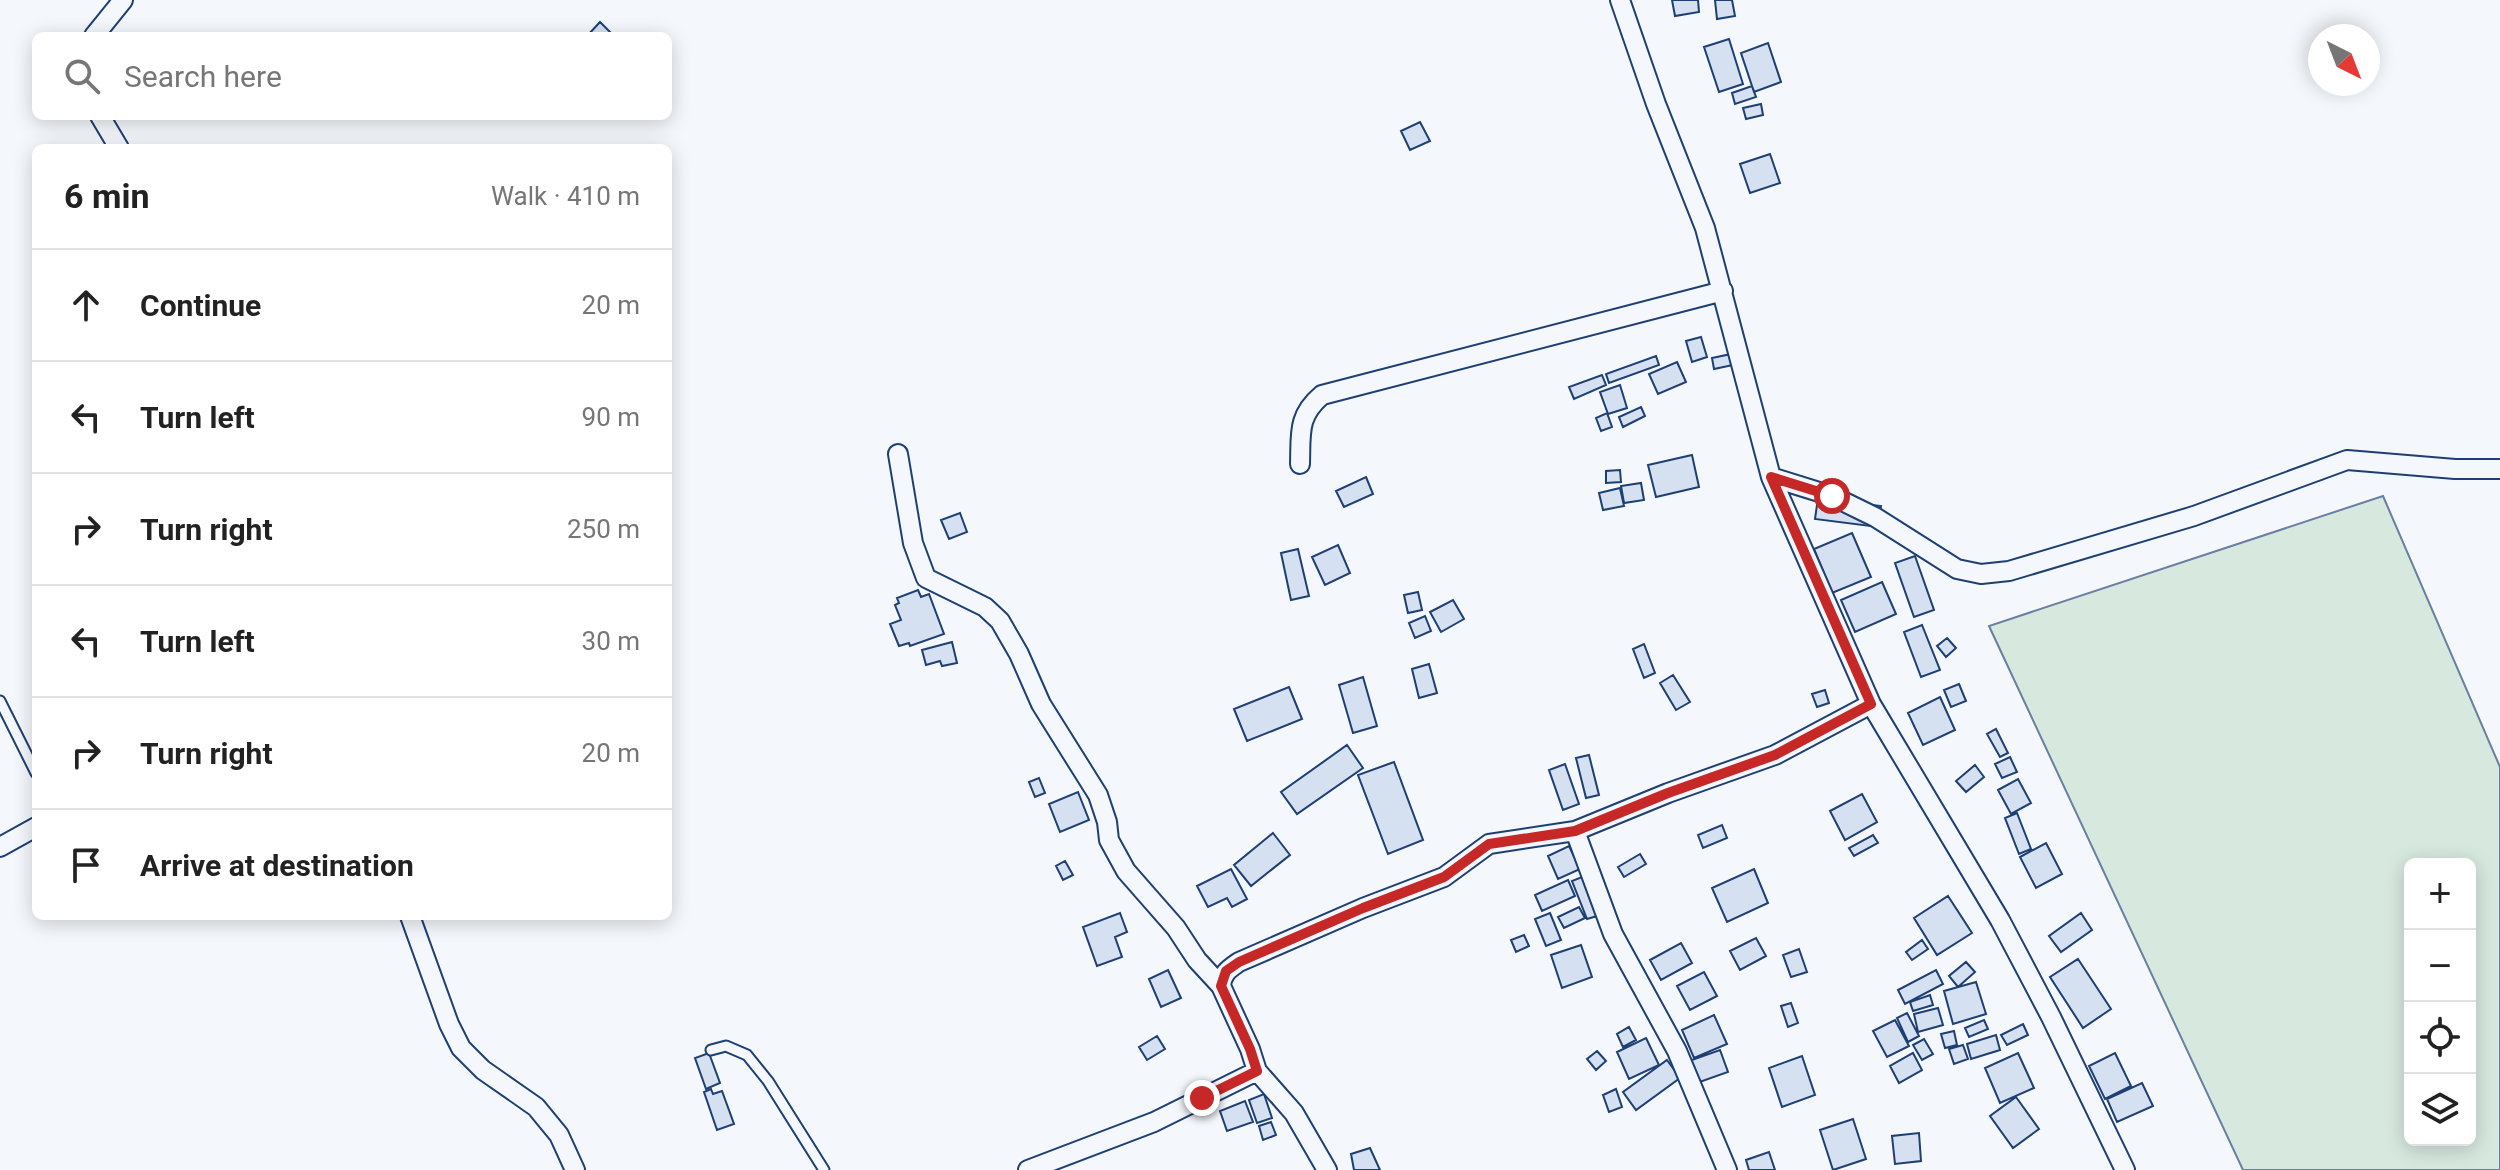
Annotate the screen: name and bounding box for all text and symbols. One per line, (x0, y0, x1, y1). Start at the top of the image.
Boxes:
north arrow (2308, 24, 2380, 96)
search box (32, 32, 672, 120)
icon: search (60, 54, 104, 98)
text: Search here (124, 59, 282, 94)
text: 6 min (64, 176, 149, 216)
text: Walk · 410 m (491, 181, 640, 211)
icon: ahead (64, 283, 108, 327)
text: Continue (140, 288, 261, 323)
text: 20 m (582, 290, 640, 320)
icon: left (64, 395, 108, 439)
text: Turn left (140, 400, 255, 435)
text: 90 m (582, 402, 640, 432)
route start (1814, 478, 1850, 514)
icon: right (64, 507, 108, 551)
text: Turn right (140, 512, 273, 547)
text: 250 m (567, 514, 640, 544)
icon: left (64, 619, 108, 663)
text: Turn left (140, 624, 255, 659)
text: 30 m (582, 626, 640, 656)
icon: right (64, 731, 108, 775)
text: Turn right (140, 736, 273, 771)
text: 20 m (582, 738, 640, 768)
icon: arrive (64, 843, 108, 887)
text: Arrive at destination (140, 848, 414, 883)
map controls (2404, 858, 2476, 1146)
button: + (2404, 858, 2476, 930)
button: − (2404, 930, 2476, 1002)
button: locate (2404, 1002, 2476, 1074)
button: layers (2404, 1074, 2476, 1146)
route end (1184, 1080, 1220, 1116)

